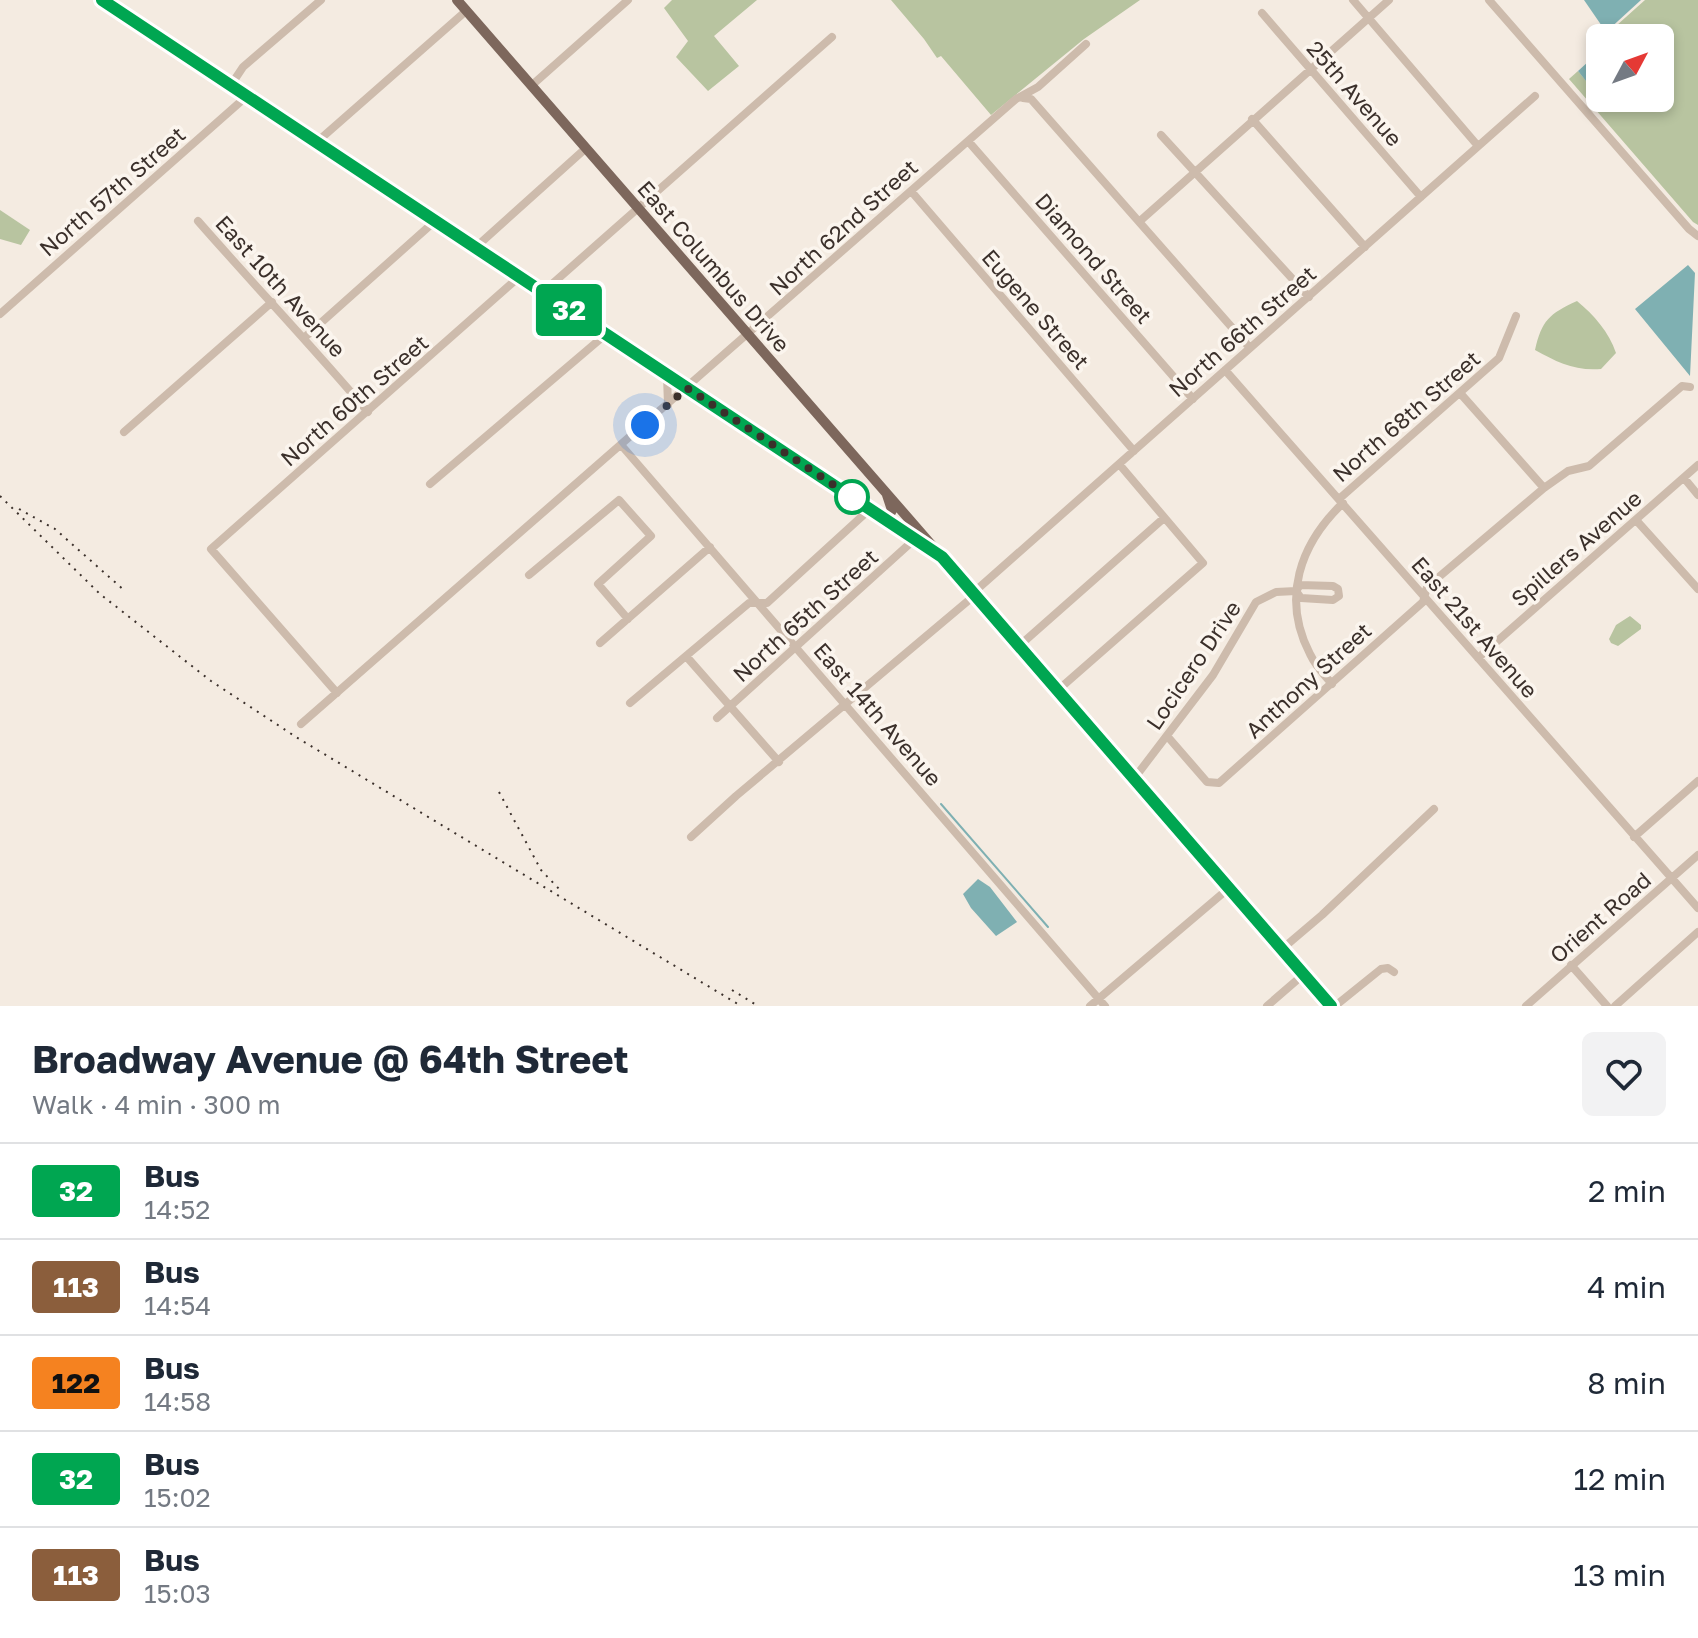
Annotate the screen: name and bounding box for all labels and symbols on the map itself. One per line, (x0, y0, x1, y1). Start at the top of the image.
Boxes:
north arrow (1586, 24, 1674, 112)
street label: 25th Avenue (1302, 35, 1408, 151)
street label: North 57th Street (34, 120, 190, 262)
street label: North 62nd Street (763, 153, 923, 301)
street label: East Columbus Drive (632, 175, 796, 357)
street label: Diamond Street (1030, 187, 1158, 329)
street label: East 10th Avenue (210, 210, 352, 362)
street label: Eugene Street (977, 244, 1095, 374)
street label: North 66th Street (1163, 260, 1321, 402)
line badge: 32 (533, 284, 605, 336)
street label: North 60th Street (275, 329, 433, 471)
street label: North 68th Street (1327, 345, 1485, 487)
your location (625, 405, 665, 445)
unlabelled marker (835, 480, 869, 514)
street label: Spillers Avenue (1505, 484, 1647, 612)
street label: North 65th Street (727, 543, 883, 687)
street label: East 21st Avenue (1406, 551, 1544, 703)
street label: Locicero Drive (1140, 595, 1246, 735)
street label: Anthony Street (1240, 617, 1376, 743)
street label: East 14th Avenue (808, 637, 948, 791)
street label: Orient Road (1544, 866, 1656, 968)

